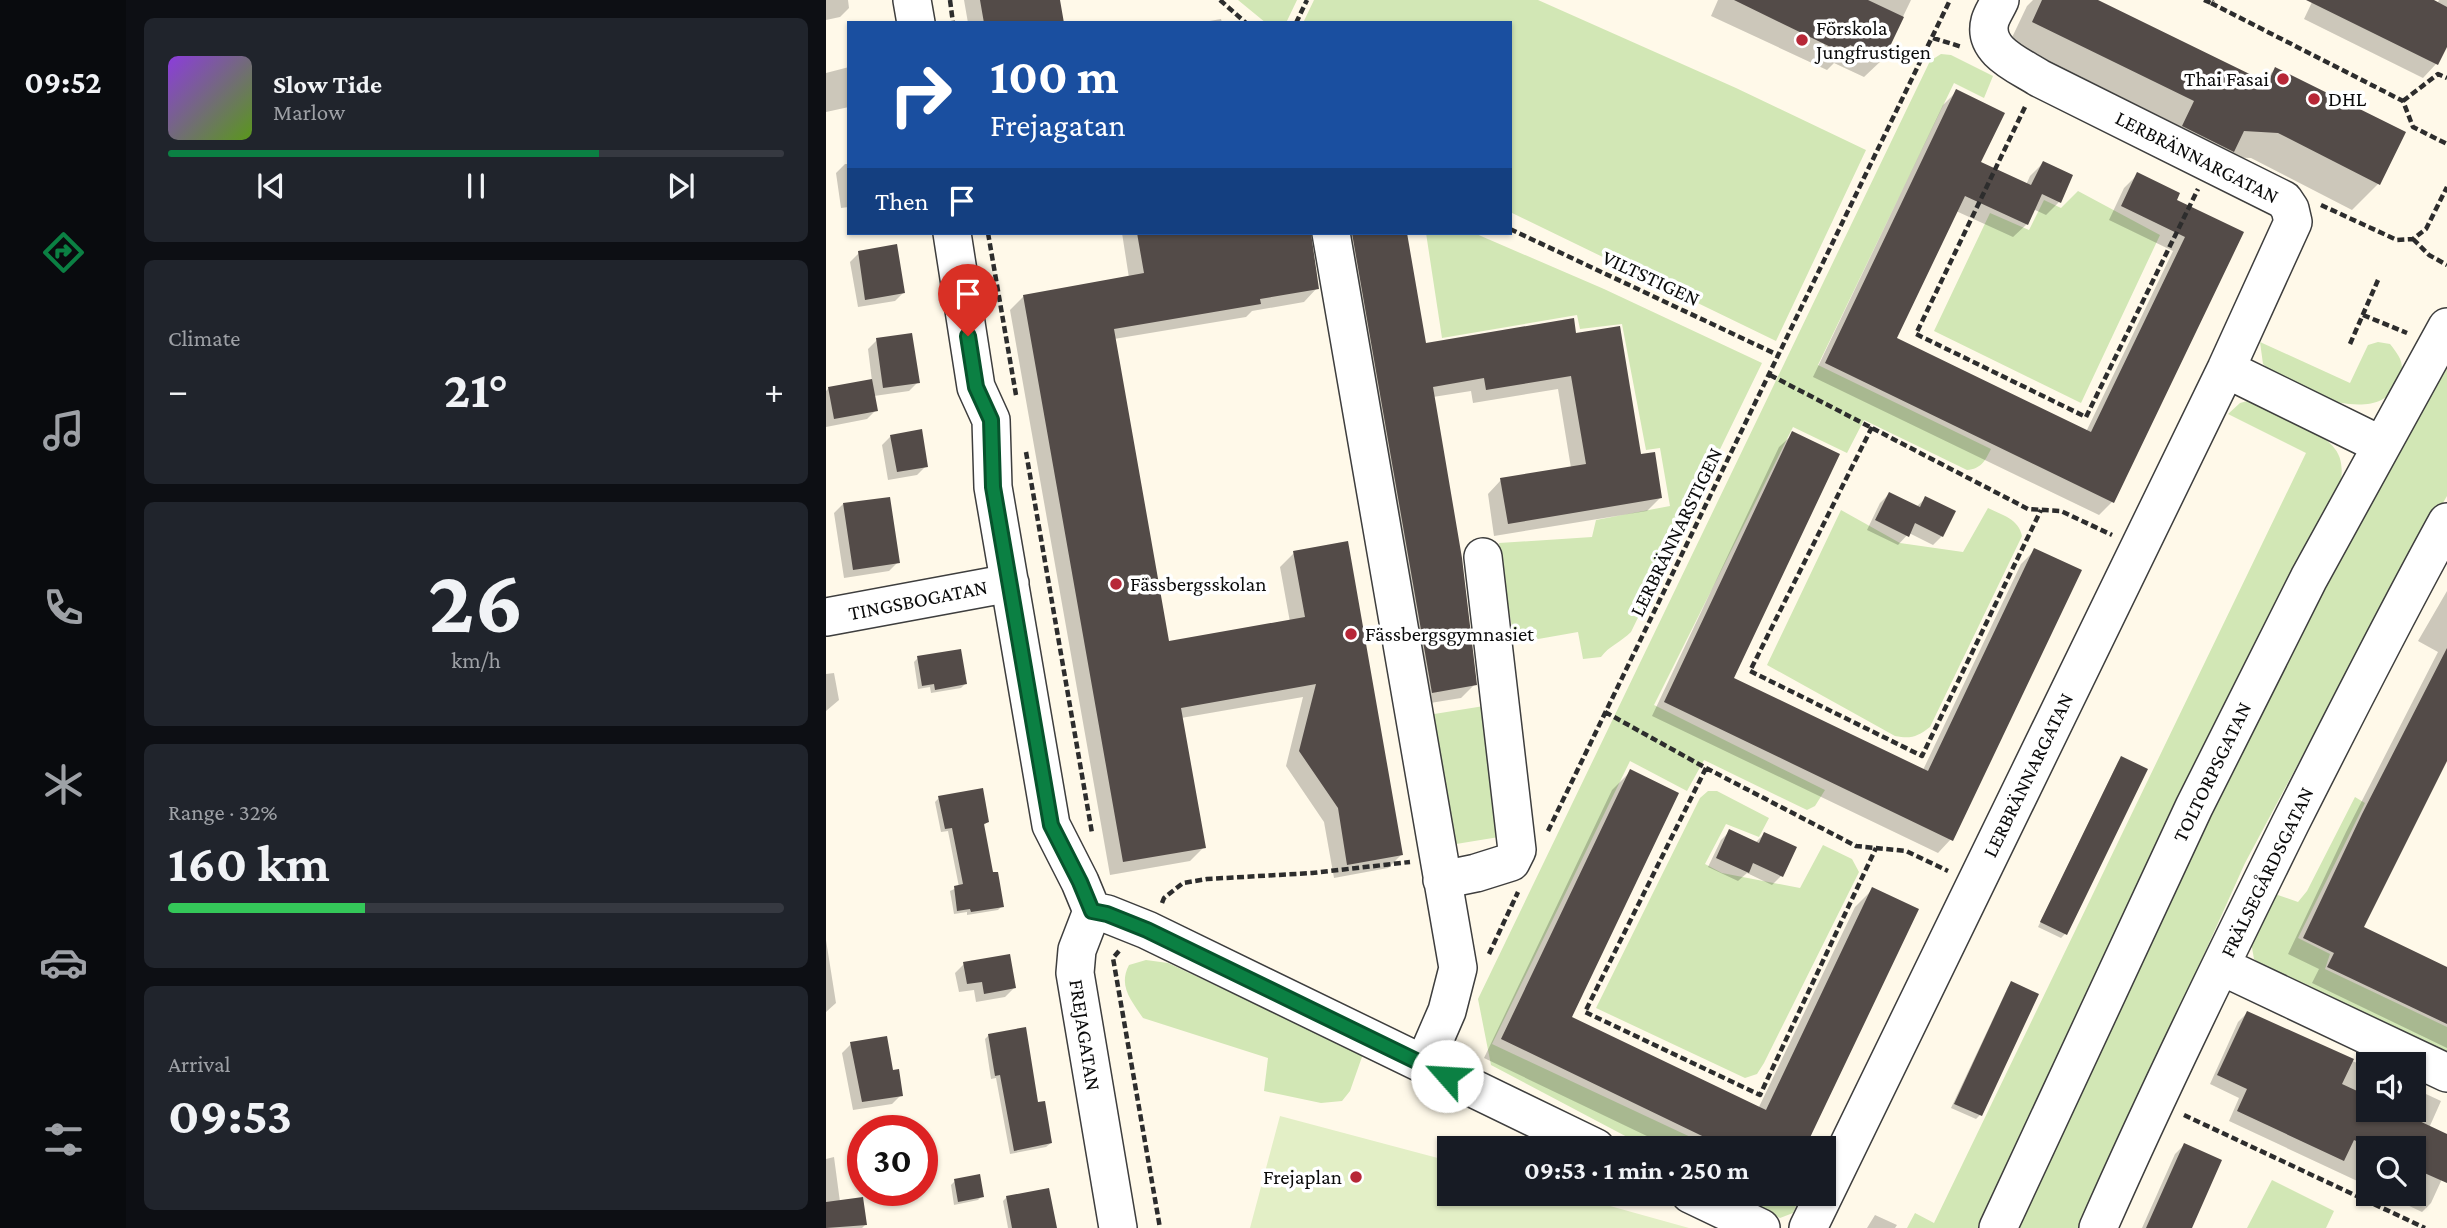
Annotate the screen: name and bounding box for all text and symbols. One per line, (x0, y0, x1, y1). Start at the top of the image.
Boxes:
place label: Förskola Jungfrustigen (1814, 16, 1931, 64)
marker: Förskola Jungfrustigen (1794, 32, 1810, 48)
icon: right (875, 49, 966, 140)
text: 100 m (990, 49, 1119, 104)
text: 09:52 (24, 64, 102, 100)
place label: Thai Fasai (2184, 67, 2269, 91)
text: Slow Tide (273, 70, 382, 99)
marker: Thai Fasai (2275, 71, 2291, 87)
place label: DHL (2328, 87, 2367, 111)
marker: DHL (2306, 91, 2322, 107)
text: Marlow (273, 99, 345, 125)
street label: LERBRÄNNARGATAN (2111, 105, 2283, 209)
text: Frejagatan (990, 107, 1126, 143)
icon: previous (252, 167, 290, 205)
icon: pause (457, 167, 495, 205)
icon: next (662, 167, 700, 205)
icon: arrive (943, 182, 981, 220)
text: Then (875, 187, 929, 216)
icon: directions (39, 228, 88, 277)
street label: VILTSTIGEN (1598, 245, 1704, 311)
pin (938, 264, 998, 336)
icon: arrive (949, 275, 987, 313)
text: Climate (168, 325, 240, 351)
text: 21° (444, 360, 508, 418)
text: − (168, 369, 188, 411)
text: + (764, 369, 784, 411)
icon: music (39, 406, 88, 455)
street label: LERBRÄNNARSTIGEN (1625, 444, 1727, 620)
text: 26 (428, 550, 524, 652)
place label: Fässbergsskolan (1130, 572, 1266, 596)
street label: TINGSBOGATAN (846, 575, 990, 625)
marker: Fässbergsskolan (1108, 576, 1124, 592)
icon: phone (39, 583, 88, 632)
place label: Fässbergsgymnasiet (1365, 622, 1535, 646)
marker: Fässbergsgymnasiet (1343, 626, 1359, 642)
text: km/h (451, 647, 501, 673)
street label: LERBRÄNNARGATAN (1978, 689, 2078, 861)
street label: TOLTORPSGATAN (2168, 698, 2256, 846)
icon: climate (39, 760, 88, 809)
street label: FRÄLSEGÅRDSGATAN (2215, 783, 2319, 961)
text: Range · 32% (168, 799, 278, 825)
text: 160 km (168, 834, 330, 892)
icon: car (39, 938, 88, 987)
street label: FREJAGATAN (1064, 978, 1106, 1092)
position arrow (1410, 1039, 1484, 1113)
text: Arrival (168, 1051, 231, 1077)
map controls (2356, 1052, 2426, 1206)
button: sound (2356, 1052, 2426, 1122)
text: 09:53 (168, 1086, 292, 1144)
icon: filters (39, 1115, 88, 1164)
speed limit sign: 30 (847, 1115, 938, 1206)
button: search (2356, 1136, 2426, 1206)
text: 09:53 · 1 min · 250 m (1524, 1156, 1749, 1185)
place label: Frejaplan (1263, 1165, 1342, 1189)
marker: Frejaplan (1348, 1169, 1364, 1185)

